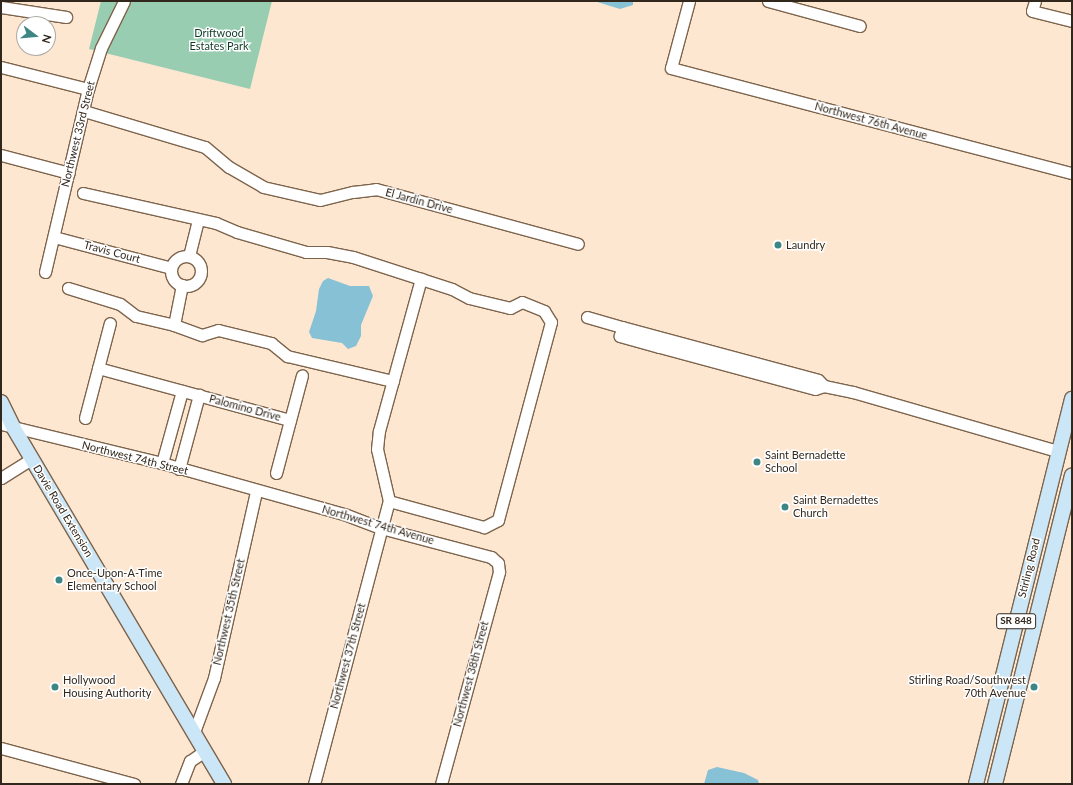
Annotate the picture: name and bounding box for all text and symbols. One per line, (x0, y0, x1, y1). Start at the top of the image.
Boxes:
north arrow (16, 16, 56, 56)
park label: Driftwood Estates Park (189, 27, 249, 53)
text: N (40, 33, 54, 45)
street label: Northwest 33rd Street (58, 80, 98, 188)
street label: Northwest 76th Avenue (813, 100, 929, 142)
street label: El Jardin Drive (384, 186, 454, 216)
street label: Travis Court (82, 238, 142, 266)
place label: Laundry (786, 238, 825, 252)
marker: Laundry (773, 240, 783, 250)
street label: Palomino Drive (208, 392, 282, 424)
street label: Northwest 74th Street (81, 438, 189, 478)
place label: Saint Bernadette School (765, 449, 845, 475)
marker: Saint Bernadette School (752, 457, 762, 467)
street label: Davie Road Extension (30, 463, 96, 559)
place label: Saint Bernadettes Church (793, 494, 878, 520)
marker: Saint Bernadettes Church (780, 502, 790, 512)
street label: Northwest 74th Avenue (320, 503, 436, 547)
street label: Stirling Road (1015, 537, 1043, 599)
street label: Northwest 35th Street (210, 557, 248, 667)
place label: Once-Upon-A-Time Elementary School (67, 567, 162, 593)
marker: Once-Upon-A-Time Elementary School (54, 575, 64, 585)
street label: Northwest 37th Street (328, 602, 368, 710)
road number: SR 848 (996, 613, 1036, 629)
street label: Northwest 38th Street (451, 620, 491, 728)
place label: Hollywood Housing Authority (63, 674, 152, 700)
place label: Stirling Road/Southwest 70th Avenue (909, 674, 1026, 700)
marker: Hollywood Housing Authority (50, 682, 60, 692)
marker: Stirling Road/Southwest 70th Avenue (1029, 682, 1039, 692)

